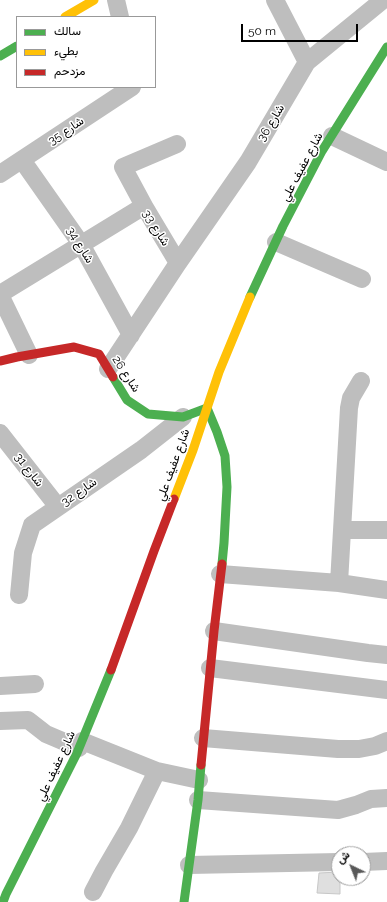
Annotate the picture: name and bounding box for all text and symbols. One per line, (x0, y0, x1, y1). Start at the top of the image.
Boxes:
legend (16, 16, 156, 88)
scale bar (243, 16, 360, 42)
text: سالك (54, 24, 81, 38)
text: 50 m (248, 24, 276, 38)
text: بطيء (54, 44, 78, 58)
text: مزدحم (54, 64, 85, 78)
street label: شارع 36 (254, 102, 288, 144)
street label: شارع 35 (45, 114, 87, 148)
street label: شارع عفيف علي (278, 130, 326, 204)
street label: شارع 33 (139, 207, 173, 249)
street label: شارع 34 (63, 224, 97, 266)
street label: شارع 26 (109, 353, 143, 395)
street label: شارع عفيف علي (153, 427, 193, 503)
street label: شارع 31 (11, 450, 47, 490)
street label: شارع 32 (59, 475, 99, 509)
street label: شارع عفيف علي (33, 729, 79, 803)
north arrow (331, 846, 371, 886)
text: ش (334, 848, 352, 867)

